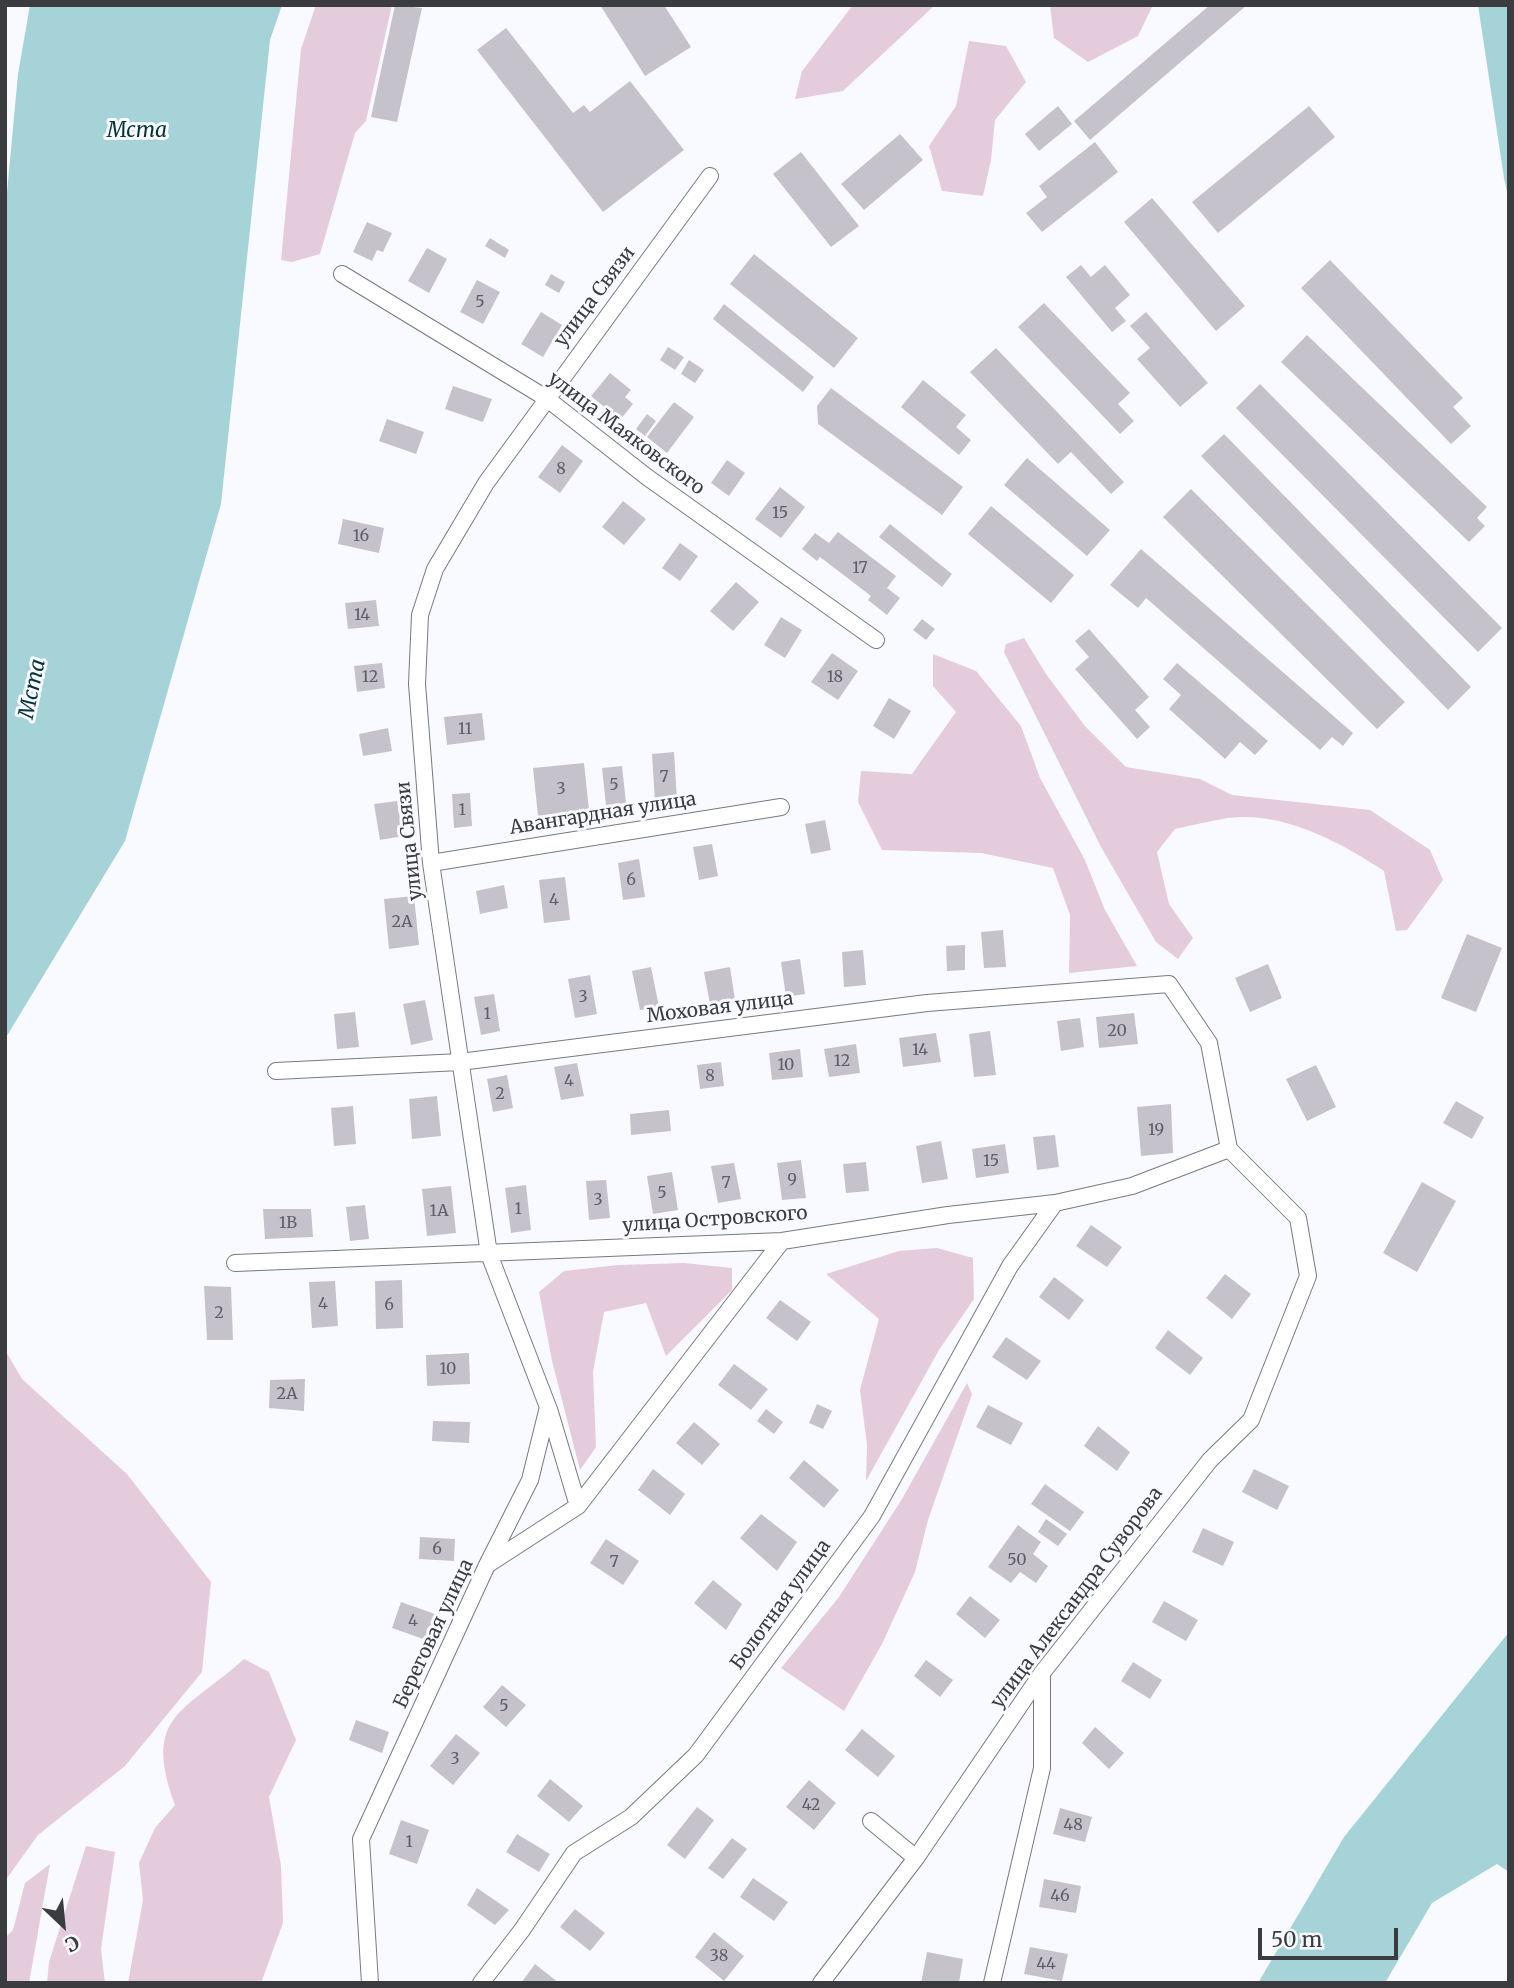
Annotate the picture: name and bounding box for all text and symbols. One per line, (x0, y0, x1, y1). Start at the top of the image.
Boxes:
water label: Мста (107, 118, 167, 144)
street label: улица Связи (550, 242, 640, 352)
house number: 5 (475, 292, 485, 312)
street label: улица Маяковского (543, 368, 709, 500)
house number: 8 (556, 459, 566, 479)
house number: 15 (772, 503, 788, 523)
house number: 16 (353, 526, 369, 546)
house number: 17 (852, 558, 868, 578)
house number: 14 (354, 605, 370, 625)
water label: Мста (14, 657, 52, 721)
house number: 12 (362, 667, 378, 687)
house number: 18 (827, 667, 843, 687)
house number: 11 (458, 719, 472, 739)
house number: 7 (659, 767, 669, 787)
house number: 5 (609, 775, 619, 795)
house number: 3 (556, 779, 566, 799)
street label: улица Связи (392, 780, 428, 902)
street label: Авангардная улица (508, 788, 698, 840)
house number: 1 (458, 800, 466, 820)
house number: 6 (626, 870, 636, 890)
house number: 4 (549, 890, 559, 910)
house number: 2А (392, 912, 412, 932)
house number: 3 (578, 987, 588, 1007)
street label: Моховая улица (645, 988, 795, 1028)
house number: 1 (483, 1004, 491, 1024)
house number: 20 (1107, 1021, 1127, 1041)
house number: 14 (912, 1040, 928, 1060)
house number: 12 (834, 1051, 850, 1071)
house number: 10 (778, 1055, 794, 1075)
house number: 8 (705, 1066, 715, 1086)
house number: 4 (564, 1071, 574, 1091)
house number: 2 (495, 1084, 505, 1104)
house number: 19 (1148, 1120, 1164, 1140)
house number: 15 (983, 1151, 999, 1171)
house number: 9 (787, 1170, 797, 1190)
house number: 7 (721, 1173, 731, 1193)
house number: 5 (657, 1183, 667, 1203)
house number: 3 (593, 1190, 603, 1210)
house number: 1 (514, 1199, 522, 1219)
house number: 1А (430, 1201, 448, 1221)
street label: улица Островского (622, 1202, 808, 1238)
house number: 1В (279, 1213, 297, 1233)
house number: 4 (318, 1294, 328, 1314)
house number: 6 (384, 1295, 394, 1315)
house number: 2 (214, 1303, 224, 1323)
house number: 10 (440, 1359, 456, 1379)
house number: 2А (277, 1384, 297, 1404)
street label: улица Александра Суворова (986, 1483, 1168, 1713)
street label: Болотная улица (726, 1535, 836, 1675)
house number: 6 (432, 1539, 442, 1559)
house number: 50 (1007, 1550, 1027, 1570)
house number: 7 (609, 1552, 619, 1572)
street label: Береговая улица (389, 1556, 479, 1712)
house number: 4 (408, 1611, 418, 1631)
house number: 5 (499, 1696, 509, 1716)
house number: 3 (450, 1749, 460, 1769)
house number: 42 (802, 1795, 820, 1815)
house number: 48 (1063, 1815, 1083, 1835)
house number: 1 (405, 1832, 413, 1852)
house number: 46 (1050, 1886, 1070, 1906)
north arrow (28, 1890, 98, 1960)
scale bar (1262, 1914, 1402, 1958)
text: 50 m (1271, 1926, 1322, 1953)
text: С (61, 1930, 83, 1957)
house number: 38 (710, 1946, 728, 1966)
house number: 44 (1036, 1954, 1056, 1974)

